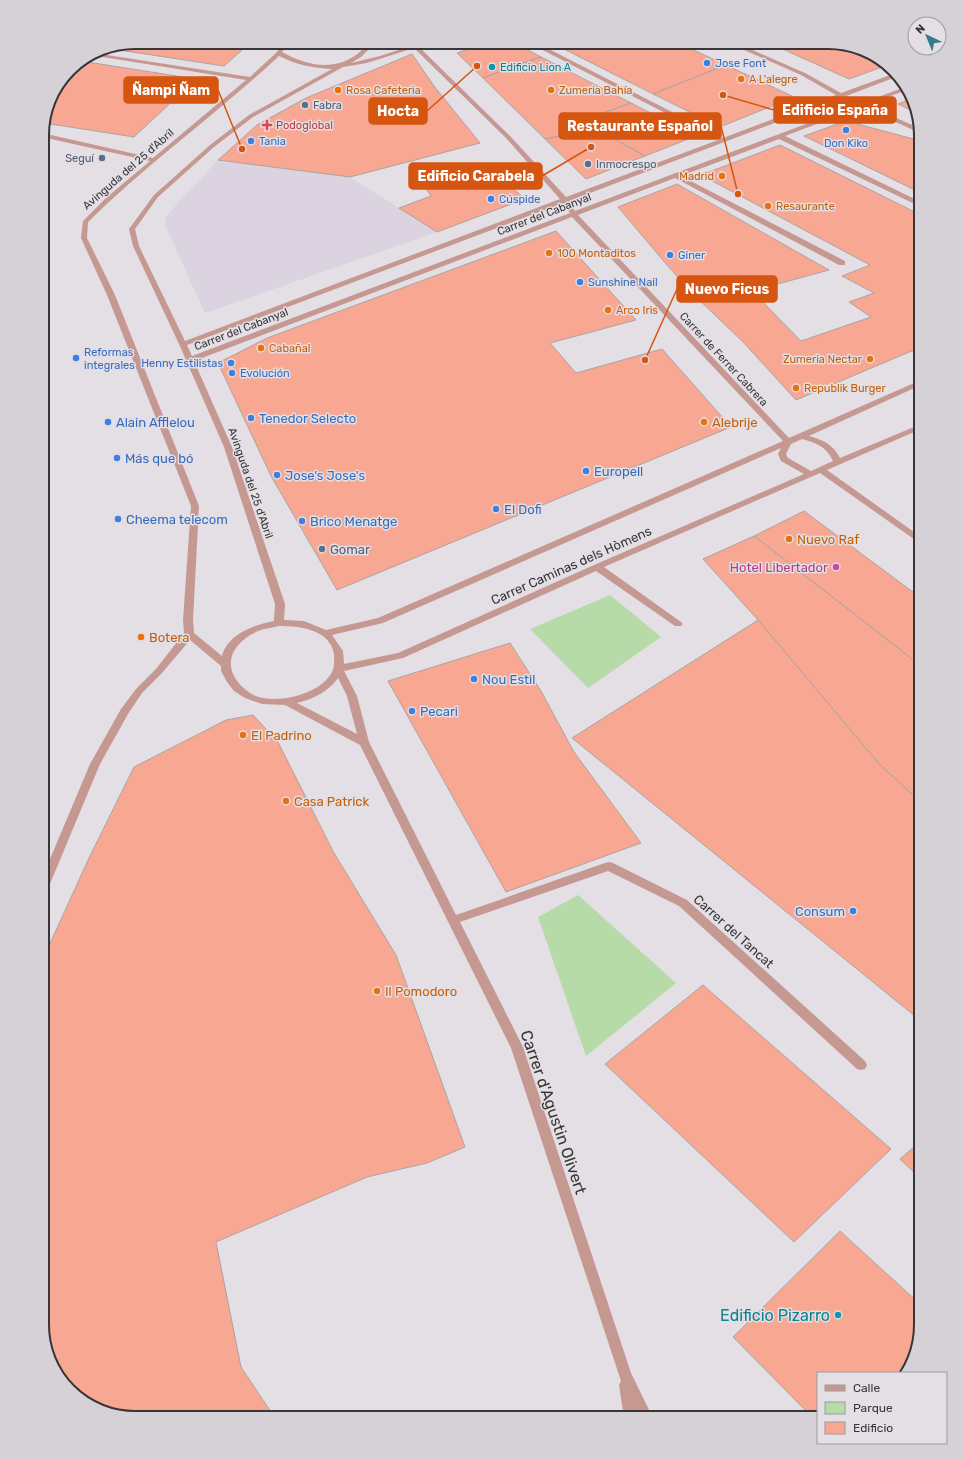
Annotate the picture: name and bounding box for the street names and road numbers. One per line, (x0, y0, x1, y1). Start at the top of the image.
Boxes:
street label: Avinguda del 25 d'Abril (80, 126, 176, 212)
street label: Carrer del Cabanyal (495, 191, 593, 238)
street label: Carrer del Cabanyal (192, 306, 290, 353)
street label: Carrer de Ferrer Cabrera (677, 310, 771, 409)
street label: Avinguda del 25 d'Abril (225, 426, 276, 540)
street label: Carrer Caminas dels Hòmens (489, 523, 654, 608)
street label: Carrer del Tancat (691, 892, 777, 971)
street label: Carrer d'Agustin Olivert (517, 1028, 591, 1197)

